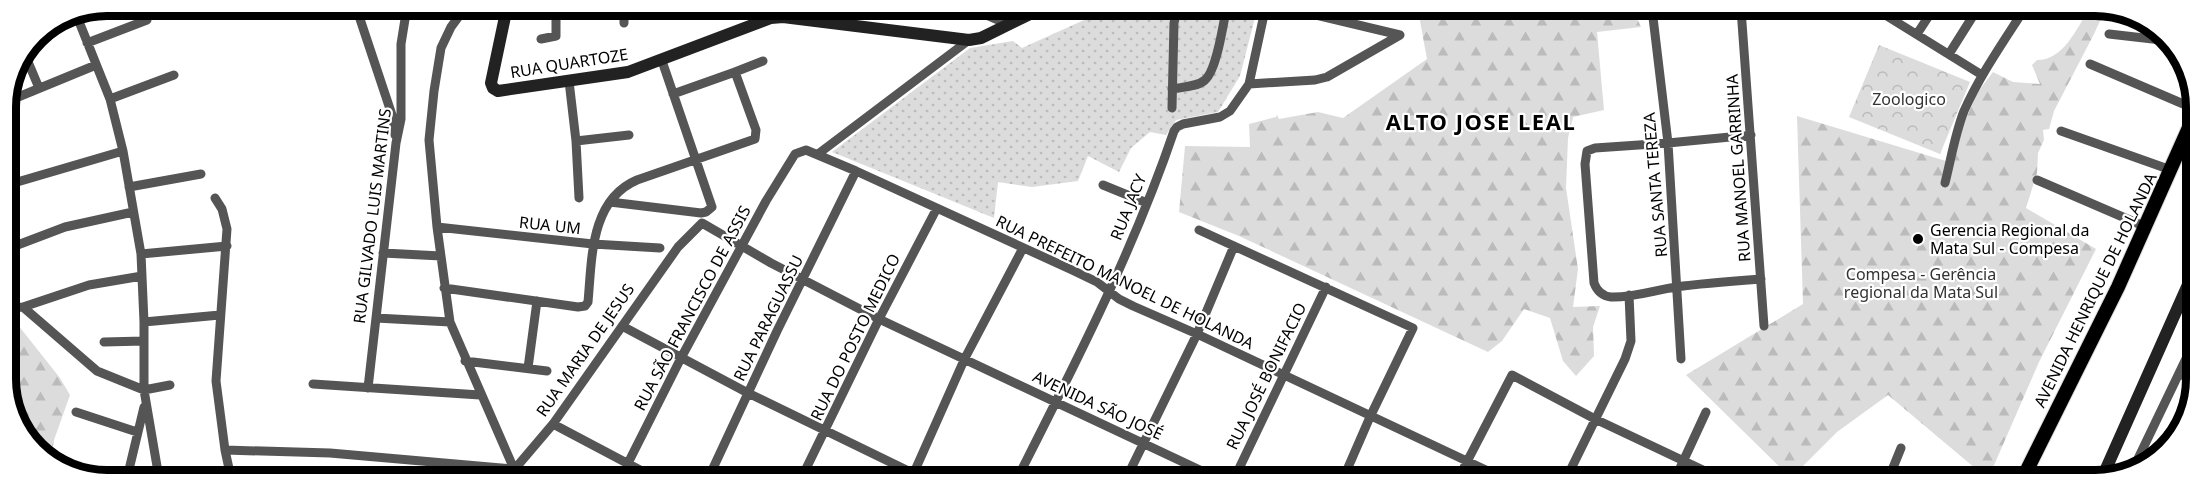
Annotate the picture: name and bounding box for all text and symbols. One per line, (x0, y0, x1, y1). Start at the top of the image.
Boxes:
street label: RUA QUARTOZE (508, 43, 630, 83)
street label: RUA MANOEL GARRINHA (1720, 73, 1756, 263)
park label: Zoologico (1872, 88, 1946, 110)
district label: ALTO JOSE LEAL (1386, 106, 1576, 136)
street label: RUA GILVADO LUIS MARTINS (348, 107, 396, 325)
street label: RUA SANTA TEREZA (1638, 111, 1672, 258)
street label: AVENIDA HENRIQUE DE HOLANDA (2028, 168, 2162, 411)
street label: RUA JACY (1105, 170, 1152, 243)
street label: RUA SÃO FRANCISCO DE ASSIS (628, 201, 756, 414)
street label: RUA PREFEITO MANOEL DE HOLANDA (992, 210, 1258, 355)
street label: RUA UM (518, 211, 582, 239)
place label: Gerencia Regional da Mata Sul - Compesa (1930, 219, 2089, 259)
marker: Gerencia Regional da Mata Sul - Compesa (1911, 232, 1925, 246)
street label: RUA DO POSTO MEDICO (805, 250, 905, 424)
street label: RUA PARAGUASSU (728, 251, 808, 385)
park label: Compesa - Gerência regional da Mata Sul (1844, 263, 1998, 303)
street label: RUA MARIA DE JESUS (531, 279, 639, 421)
street label: RUA JOSÉ BONIFACIO (1221, 299, 1311, 453)
street label: AVENIDA SÃO JOSÉ (1029, 365, 1167, 445)

